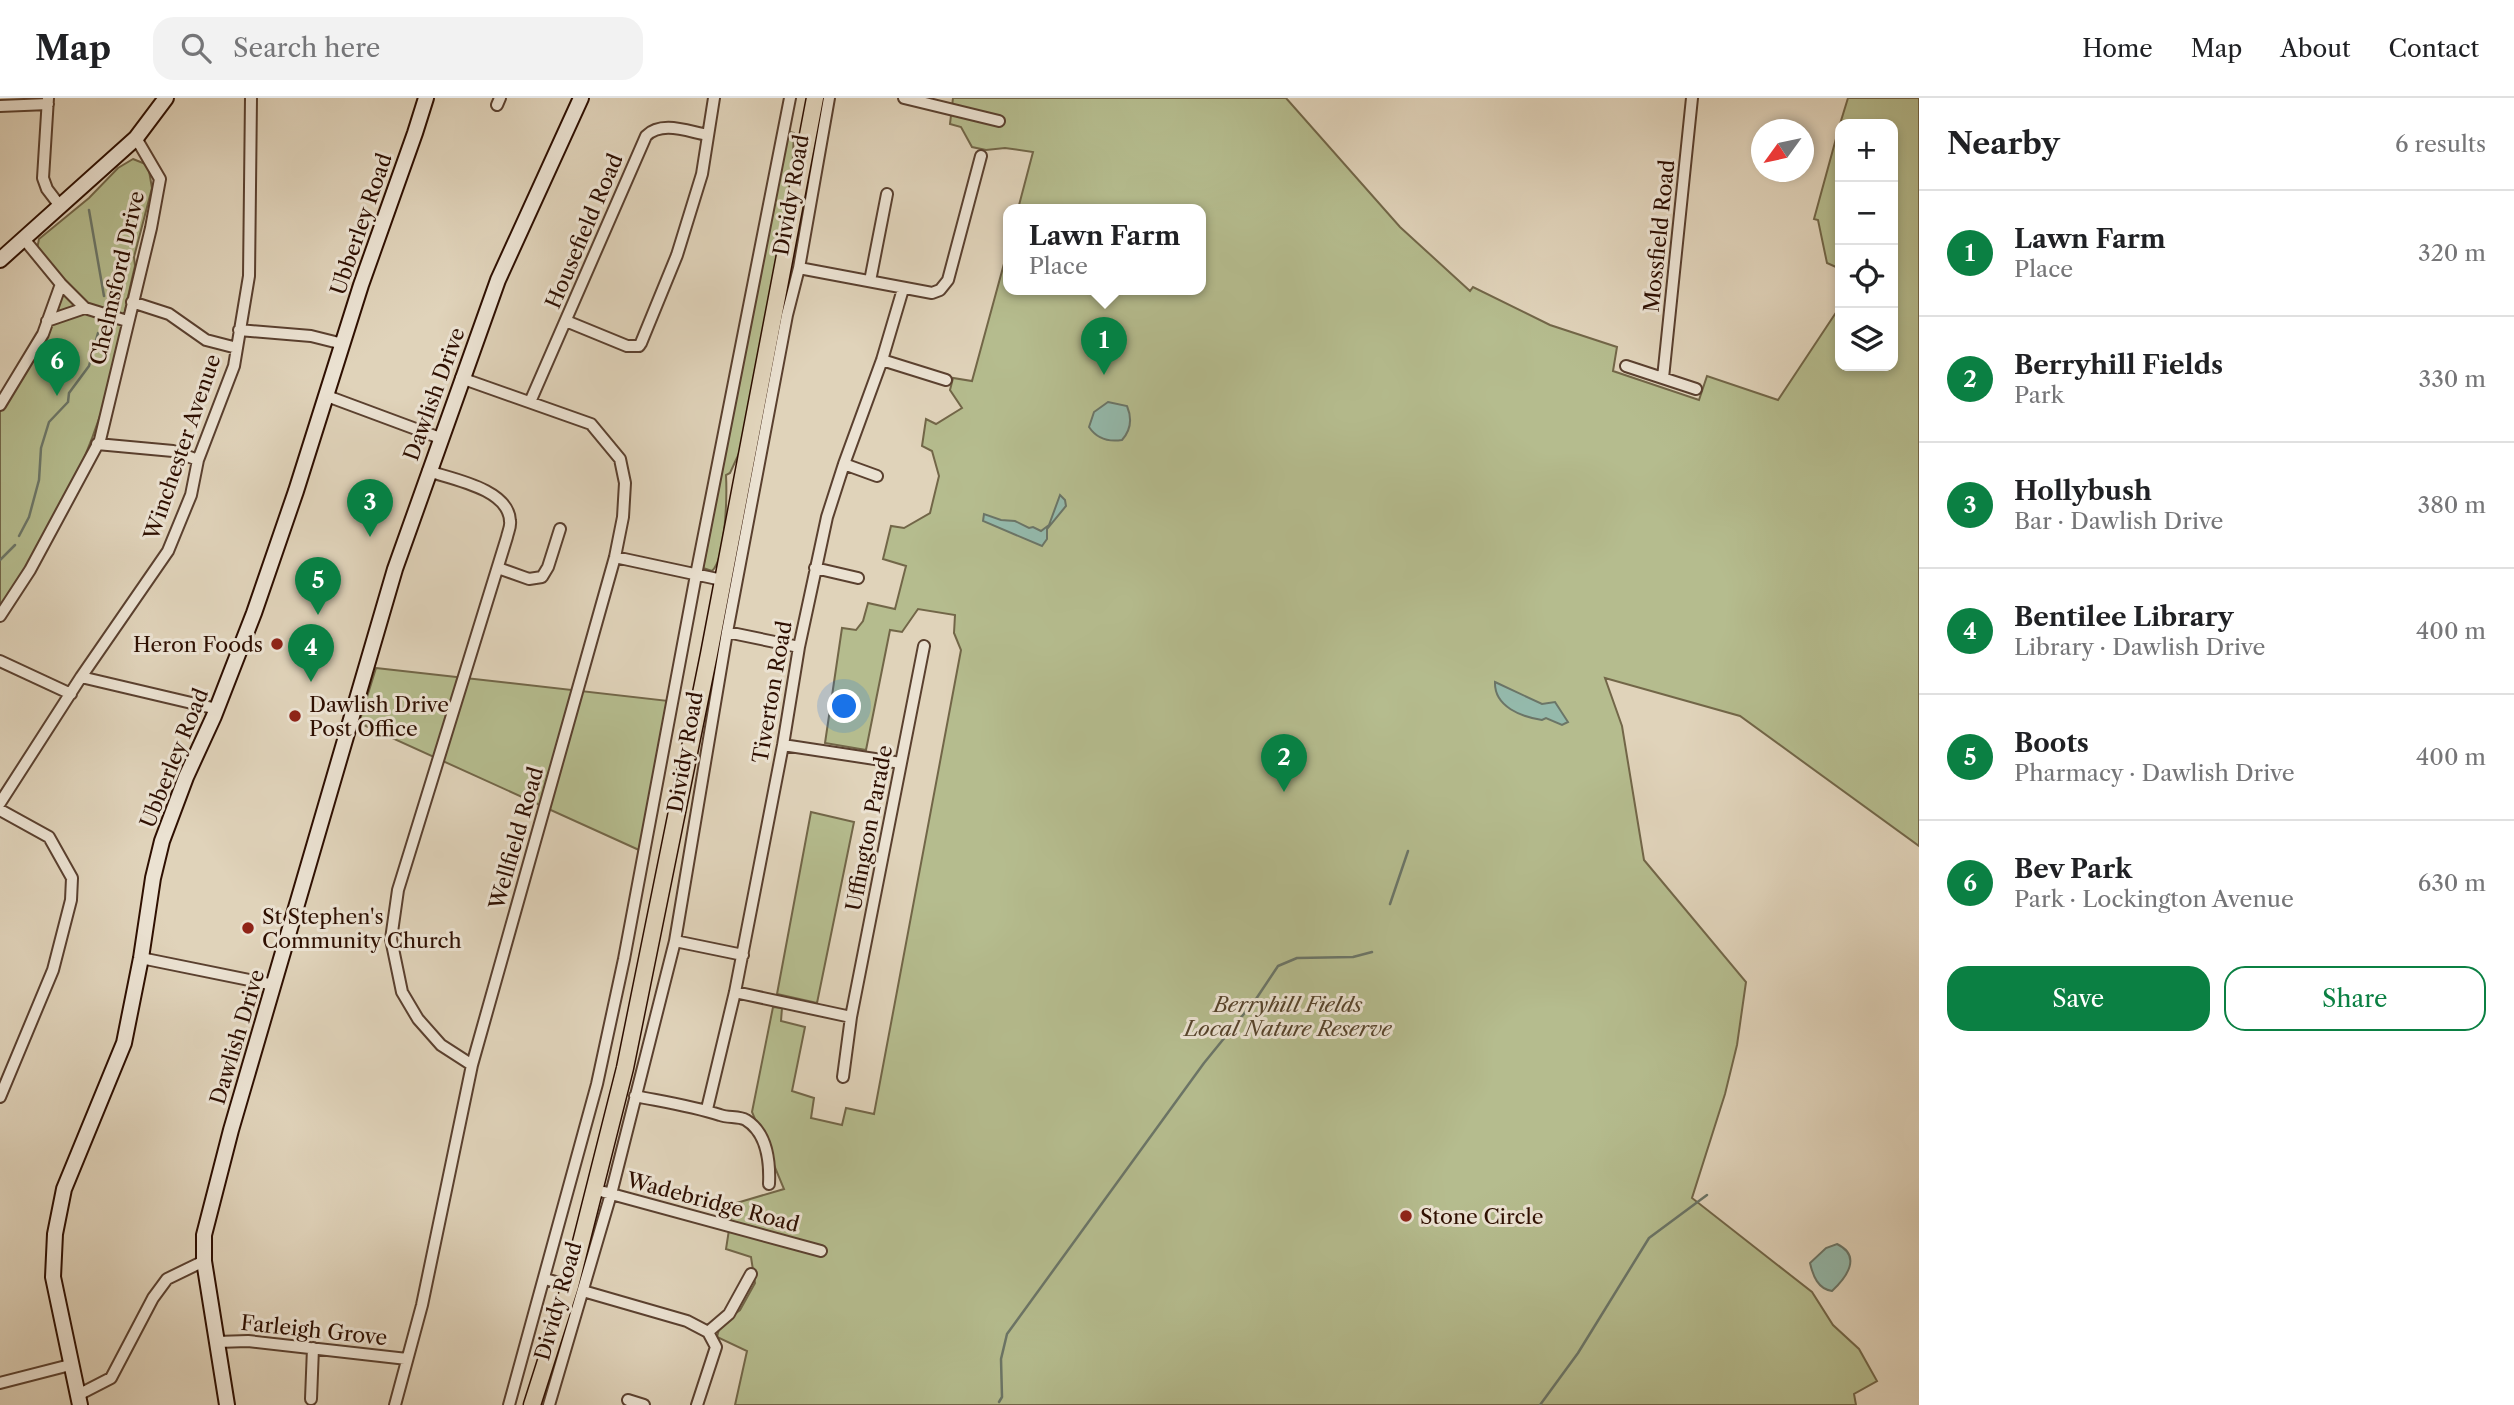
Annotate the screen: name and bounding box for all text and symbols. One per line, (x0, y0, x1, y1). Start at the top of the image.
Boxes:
search box (153, 17, 643, 80)
text: Map (35, 28, 111, 69)
icon: search (177, 29, 215, 67)
text: Search here (233, 32, 380, 64)
text: Home (2082, 34, 2153, 63)
text: Map (2191, 34, 2242, 63)
text: About (2280, 34, 2351, 63)
text: Contact (2389, 34, 2479, 63)
north arrow (1751, 119, 1814, 182)
map controls (1835, 119, 1898, 371)
button: + (1835, 119, 1898, 182)
text: Nearby (1947, 125, 2060, 162)
text: 6 results (2395, 130, 2486, 158)
street label: Dividy Road (768, 132, 814, 257)
street label: Ubberley Road (325, 150, 397, 298)
street label: Housefield Road (540, 150, 628, 312)
street label: Mossfield Road (1639, 158, 1679, 314)
button: − (1835, 182, 1898, 245)
street label: Chelmsford Drive (85, 189, 149, 367)
popup (1003, 204, 1206, 295)
text: Lawn Farm (1029, 220, 1180, 252)
text: Lawn Farm (2014, 223, 2166, 255)
text: 1 (1965, 239, 1975, 267)
text: 320 m (2418, 239, 2486, 267)
button: locate (1835, 245, 1898, 308)
text: Place (1029, 252, 1088, 280)
text: Place (2014, 255, 2073, 283)
button: layers (1835, 308, 1898, 371)
pin: 1 (1081, 317, 1127, 375)
street label: Dawlish Drive (398, 324, 470, 464)
pin: 6 (34, 338, 80, 396)
text: Berryhill Fields (2014, 349, 2223, 381)
street label: Winchester Avenue (138, 351, 225, 544)
text: 2 (1963, 365, 1977, 393)
text: 330 m (2419, 365, 2486, 393)
text: Park (2014, 381, 2064, 409)
text: Hollybush (2014, 475, 2152, 507)
pin: 3 (347, 479, 393, 537)
text: 3 (1964, 491, 1977, 519)
text: 380 m (2418, 491, 2486, 519)
text: Bar · Dawlish Drive (2014, 507, 2223, 535)
pin: 5 (295, 557, 341, 615)
text: Bentilee Library (2014, 601, 2233, 633)
text: 4 (1963, 617, 1977, 645)
text: 400 m (2416, 617, 2486, 645)
street label: Tiverton Road (747, 619, 797, 765)
pin: 4 (288, 624, 334, 682)
place label: Heron Foods (133, 632, 263, 657)
text: Library · Dawlish Drive (2014, 633, 2265, 661)
marker: Heron Foods (269, 636, 285, 652)
street label: Ubberley Road (135, 684, 213, 831)
street label: Dividy Road (662, 689, 708, 814)
your location (827, 689, 861, 723)
place label: Dawlish Drive Post Office (309, 692, 449, 741)
marker: Dawlish Drive Post Office (287, 708, 303, 724)
text: Boots (2014, 727, 2089, 759)
pin: 2 (1261, 734, 1307, 792)
street label: Uffington Parade (841, 743, 897, 913)
text: 5 (1964, 743, 1976, 771)
text: 400 m (2416, 743, 2486, 771)
text: Pharmacy · Dawlish Drive (2014, 759, 2295, 787)
street label: Wellfield Road (483, 764, 548, 913)
text: Bev Park (2014, 853, 2132, 885)
text: 6 (1963, 869, 1977, 897)
text: 630 m (2418, 869, 2486, 897)
text: Park · Lockington Avenue (2014, 885, 2294, 913)
place label: St Stephen's Community Church (262, 904, 462, 953)
marker: St Stephen's Community Church (240, 920, 256, 936)
street label: Dawlish Drive (205, 966, 269, 1108)
button: Save (1947, 966, 2210, 1031)
button: Share (2224, 966, 2486, 1031)
park label: Berryhill Fields Local Nature Reserve (1182, 992, 1393, 1041)
street label: Wadebridge Road (623, 1167, 802, 1237)
place label: Stone Circle (1420, 1204, 1544, 1229)
marker: Stone Circle (1398, 1208, 1414, 1224)
street label: Dividy Road (529, 1239, 587, 1363)
street label: Farleigh Grove (239, 1310, 389, 1350)

